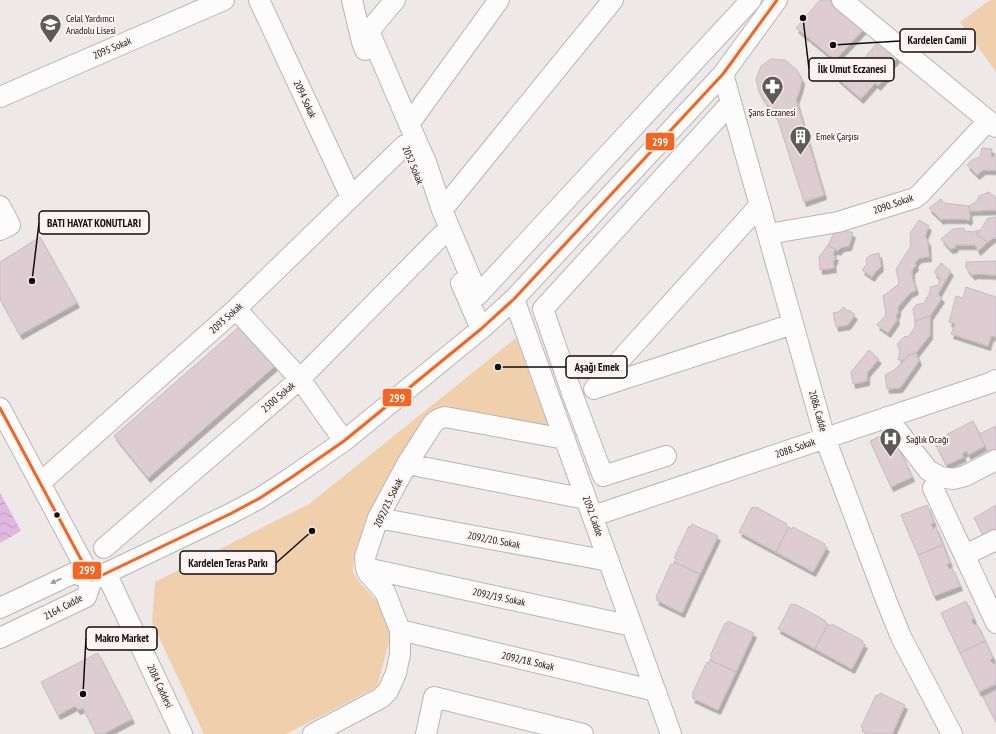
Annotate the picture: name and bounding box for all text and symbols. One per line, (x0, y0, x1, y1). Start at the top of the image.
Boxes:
school or university icon: Celal Yardımcı Anadolu Lisesi (38, 11, 64, 44)
place label: Celal Yardımcı Anadolu Lisesi (66, 12, 116, 37)
callout: Kardelen Camii (900, 29, 975, 52)
text: Kardelen Camii (907, 33, 967, 47)
street label: 2095 Sokak (91, 34, 133, 62)
callout: İlk Umut Eczanesi (809, 58, 894, 81)
text: İlk Umut Eczanesi (818, 62, 887, 76)
pharmacy icon: Şans Eczanesi (759, 73, 785, 106)
street label: 2094 Sokak (291, 78, 319, 120)
place label: Şans Eczanesi (748, 106, 796, 119)
building icon: Emek Çarşısı (788, 123, 814, 156)
place label: Emek Çarşısı (816, 130, 859, 143)
line badge: 299 (645, 132, 675, 151)
text: 299 (652, 135, 668, 149)
street label: 2052 Sokak (399, 144, 427, 186)
street label: 2090. Sokak (871, 191, 915, 217)
callout: BATI HAYAT KONUTLARI (39, 211, 149, 234)
text: BATI HAYAT KONUTLARI (47, 216, 141, 230)
street label: 2093 Sokak (207, 300, 245, 336)
callout: Aşağı Emek (566, 356, 627, 378)
text: Aşağı Emek (574, 360, 620, 374)
street label: 2500 Sokak (258, 379, 298, 415)
line badge: 299 (382, 388, 412, 407)
street label: 2086. Cadde (806, 389, 830, 433)
text: 299 (389, 391, 405, 405)
hospital icon: Sağlık Ocağı (878, 426, 904, 459)
place label: Sağlık Ocağı (906, 433, 948, 446)
street label: 2088. Sokak (773, 435, 817, 461)
street label: 2092/23. Sokak (370, 476, 406, 530)
street label: 2092. Cadde (580, 494, 606, 538)
unlabelled marker (52, 510, 62, 520)
street label: 2092/20. Sokak (466, 529, 522, 552)
callout: Kardelen Teras Parkı (180, 551, 276, 574)
text: Kardelen Teras Parkı (188, 556, 268, 570)
line badge: 299 (72, 561, 102, 580)
text: 299 (79, 563, 95, 577)
one-way arrow (50, 578, 62, 584)
street label: 2092/19. Sokak (471, 585, 527, 609)
street label: 2164. Cadde (41, 591, 85, 623)
callout: Makro Market (86, 627, 157, 650)
text: Makro Market (95, 631, 150, 645)
street label: 2092/18. Sokak (500, 649, 556, 673)
street label: 2084 Caddesi (144, 662, 176, 710)

